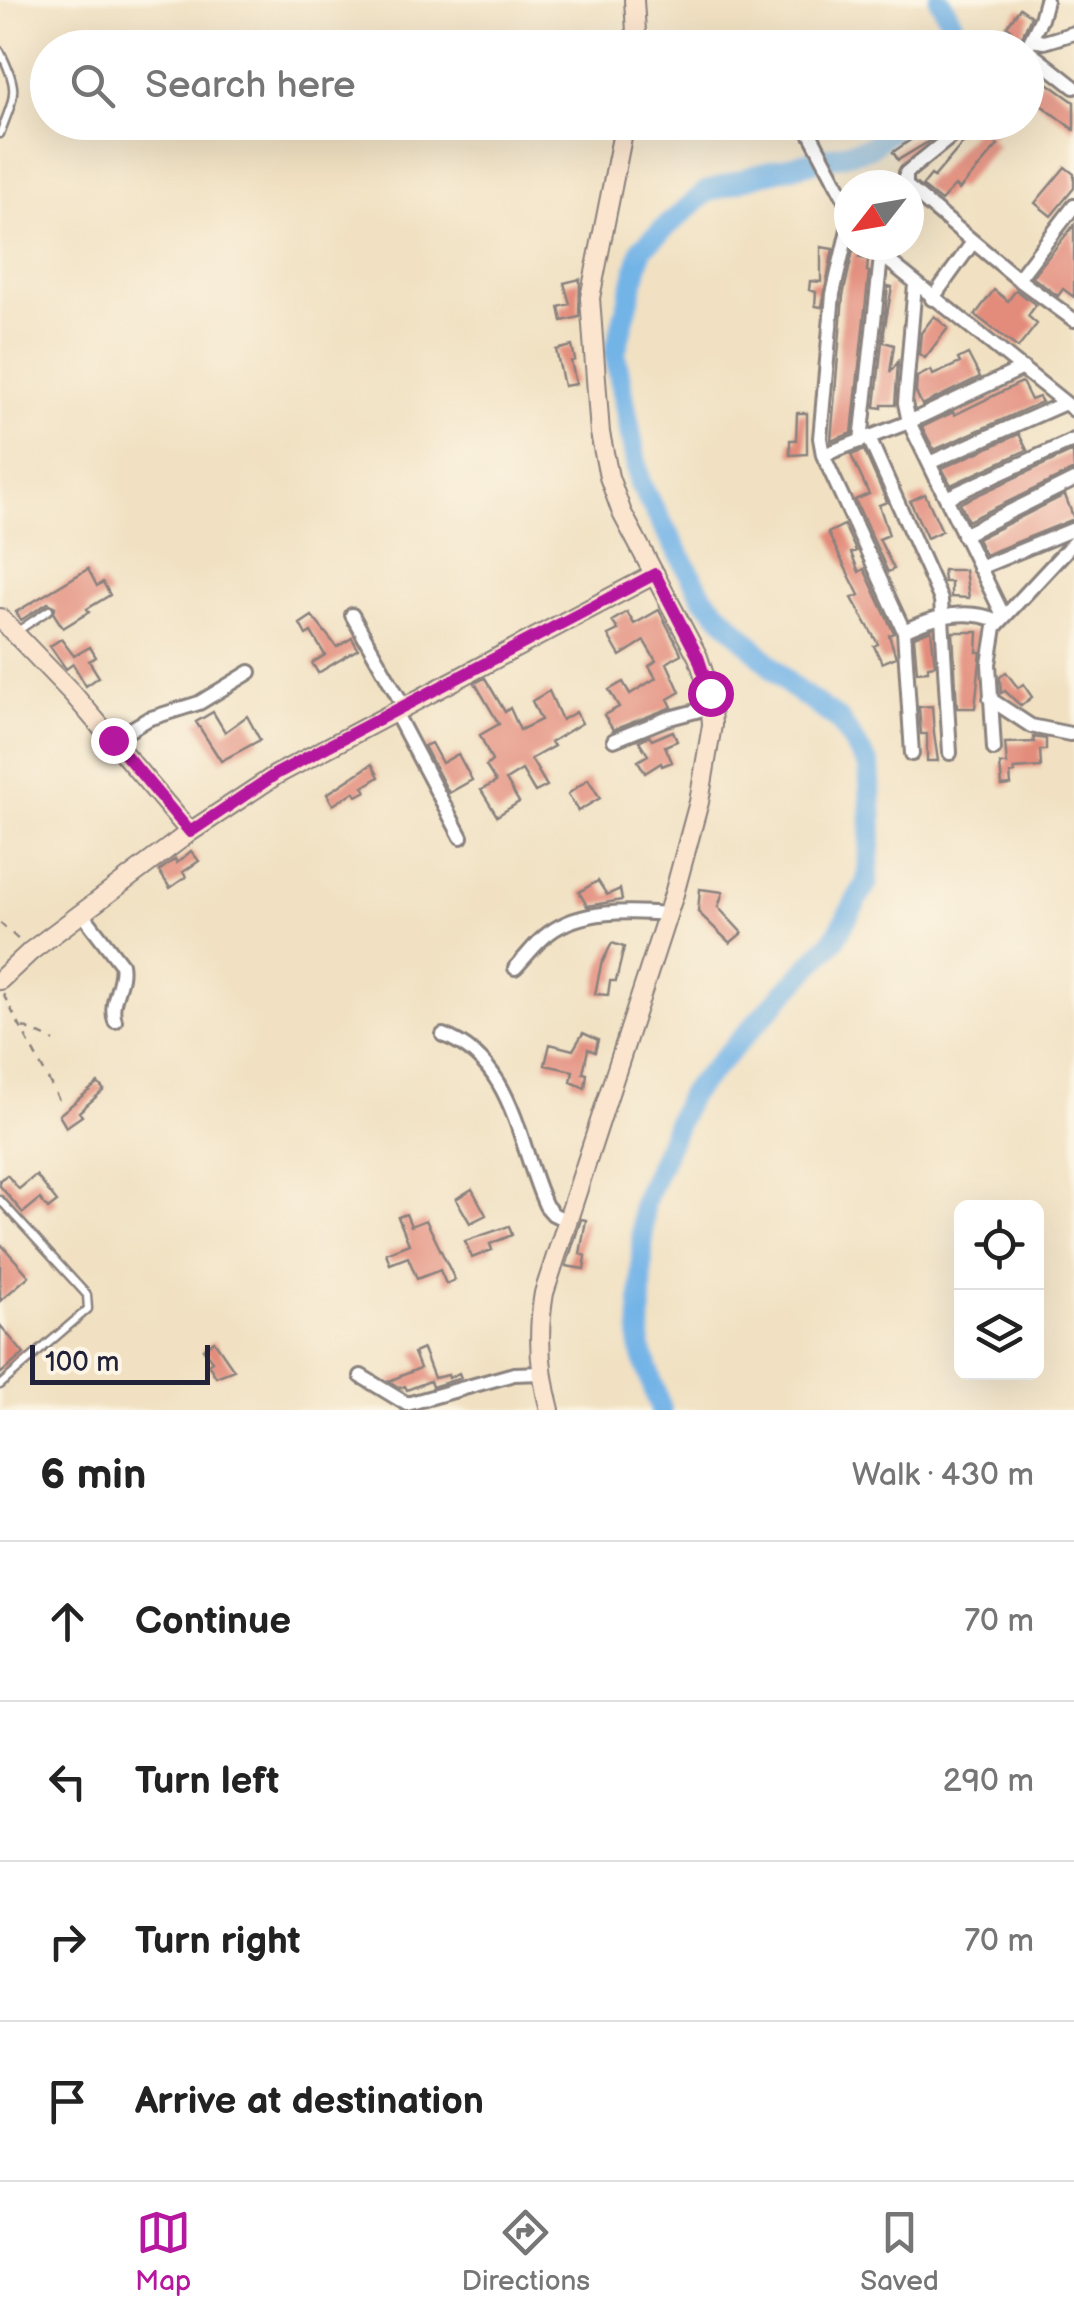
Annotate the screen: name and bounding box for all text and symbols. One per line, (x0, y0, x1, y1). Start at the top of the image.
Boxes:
search box (30, 30, 1044, 140)
icon: search (65, 58, 120, 113)
text: Search here (145, 63, 356, 108)
north arrow (834, 170, 924, 260)
route start (688, 671, 734, 717)
route end (91, 718, 137, 764)
map controls (954, 1200, 1044, 1380)
button: locate (954, 1200, 1044, 1290)
button: layers (954, 1290, 1044, 1380)
scale bar (30, 1340, 210, 1384)
text: 100 m (45, 1346, 119, 1379)
text: 6 min (40, 1450, 146, 1501)
text: Walk · 430 m (852, 1456, 1034, 1495)
icon: ahead (40, 1594, 95, 1649)
text: Continue (135, 1599, 291, 1644)
text: 70 m (964, 1602, 1034, 1641)
icon: left (40, 1754, 95, 1809)
text: Turn left (135, 1759, 279, 1804)
text: 290 m (943, 1762, 1034, 1801)
icon: right (40, 1914, 95, 1969)
text: Turn right (135, 1919, 300, 1964)
text: 70 m (964, 1922, 1034, 1961)
icon: arrive (40, 2074, 95, 2129)
text: Arrive at destination (135, 2079, 484, 2124)
tab: Map (135, 2205, 191, 2298)
tab: Directions (461, 2205, 590, 2298)
tab: Saved (860, 2205, 939, 2298)

